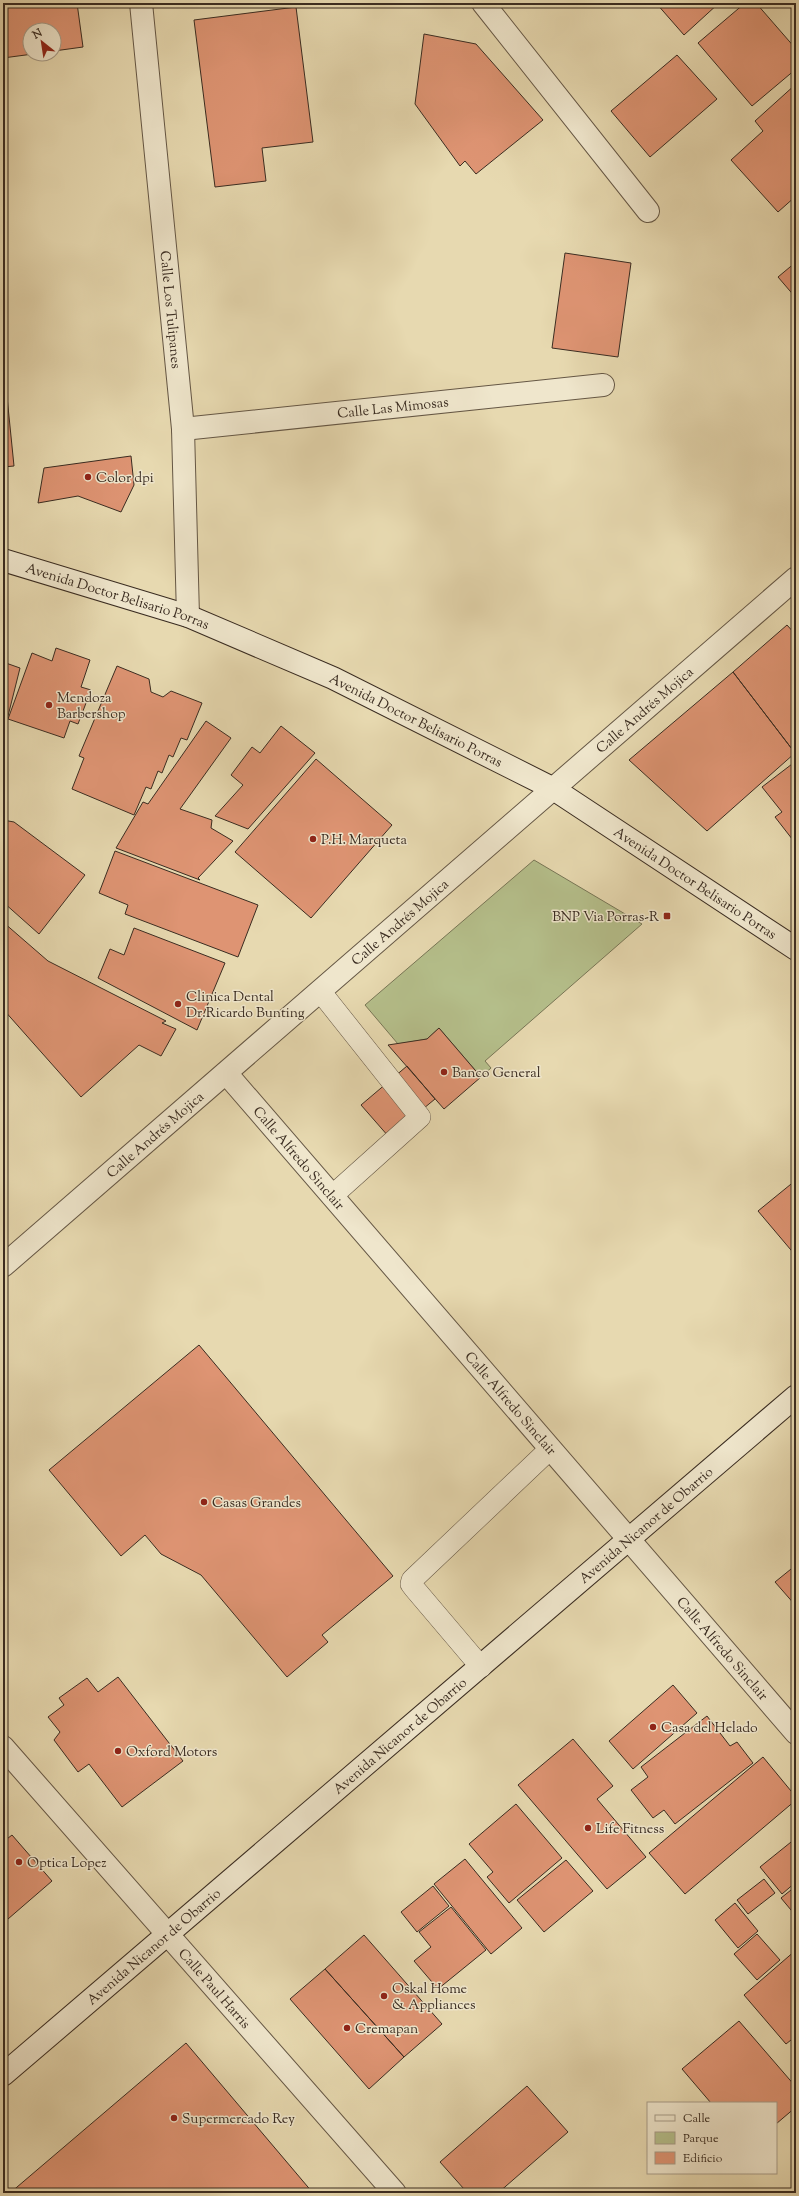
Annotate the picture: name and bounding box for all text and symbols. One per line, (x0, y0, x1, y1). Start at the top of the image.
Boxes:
north arrow (22, 22, 62, 62)
text: N (29, 25, 45, 44)
street label: Calle Los Tulipanes (153, 250, 185, 370)
street label: Calle Las Mimosas (336, 393, 450, 425)
place label: Color dpi (96, 469, 154, 489)
marker: Color dpi (83, 472, 93, 482)
street label: Avenida Doctor Belisario Porras (23, 559, 212, 636)
street label: Calle Andrés Mojica (593, 663, 699, 759)
street label: Avenida Doctor Belisario Porras (325, 670, 505, 773)
place label: Mendoza Barbershop (57, 689, 126, 725)
marker: Mendoza Barbershop (44, 700, 54, 710)
street label: Avenida Doctor Belisario Porras (609, 823, 780, 945)
place label: P.H. Marqueta (321, 831, 407, 851)
marker: P.H. Marqueta (308, 834, 318, 844)
street label: Calle Andrés Mojica (348, 875, 454, 971)
place label: BNP Via Porras-R (552, 908, 659, 928)
marker: BNP Via Porras-R (662, 911, 672, 921)
place label: Clinica Dental Dr.Ricardo Bunting (186, 988, 305, 1024)
marker: Clinica Dental Dr.Ricardo Bunting (173, 999, 183, 1009)
place label: Banco General (452, 1064, 541, 1084)
marker: Banco General (439, 1067, 449, 1077)
street label: Calle Andrés Mojica (103, 1088, 210, 1184)
street label: Calle Alfredo Sinclair (247, 1103, 349, 1216)
street label: Calle Alfredo Sinclair (459, 1348, 560, 1461)
street label: Avenida Nicanor de Obarrio (576, 1463, 719, 1589)
place label: Casas Grandes (212, 1494, 301, 1514)
marker: Casas Grandes (199, 1497, 209, 1507)
street label: Calle Alfredo Sinclair (671, 1593, 772, 1706)
street label: Avenida Nicanor de Obarrio (329, 1674, 472, 1800)
place label: Casa del Helado (661, 1719, 758, 1739)
marker: Casa del Helado (648, 1722, 658, 1732)
place label: Oxford Motors (126, 1743, 217, 1763)
marker: Oxford Motors (113, 1746, 123, 1756)
place label: Life Fitness (596, 1820, 664, 1840)
marker: Life Fitness (583, 1823, 593, 1833)
place label: Optica Lopez (27, 1854, 107, 1874)
marker: Optica Lopez (14, 1857, 24, 1867)
street label: Avenida Nicanor de Obarrio (83, 1884, 226, 2011)
street label: Calle Paul Harris (173, 1945, 254, 2034)
place label: Oskal Home & Appliances (392, 1980, 476, 2016)
marker: Oskal Home & Appliances (379, 1991, 389, 2001)
place label: Cremapan (355, 2020, 418, 2040)
marker: Cremapan (342, 2023, 352, 2033)
legend (647, 2102, 777, 2174)
place label: Supermercado Rey (182, 2110, 295, 2130)
text: Calle (683, 2110, 711, 2128)
marker: Supermercado Rey (169, 2113, 179, 2123)
text: Parque (683, 2130, 719, 2148)
text: Edificio (683, 2150, 723, 2168)

